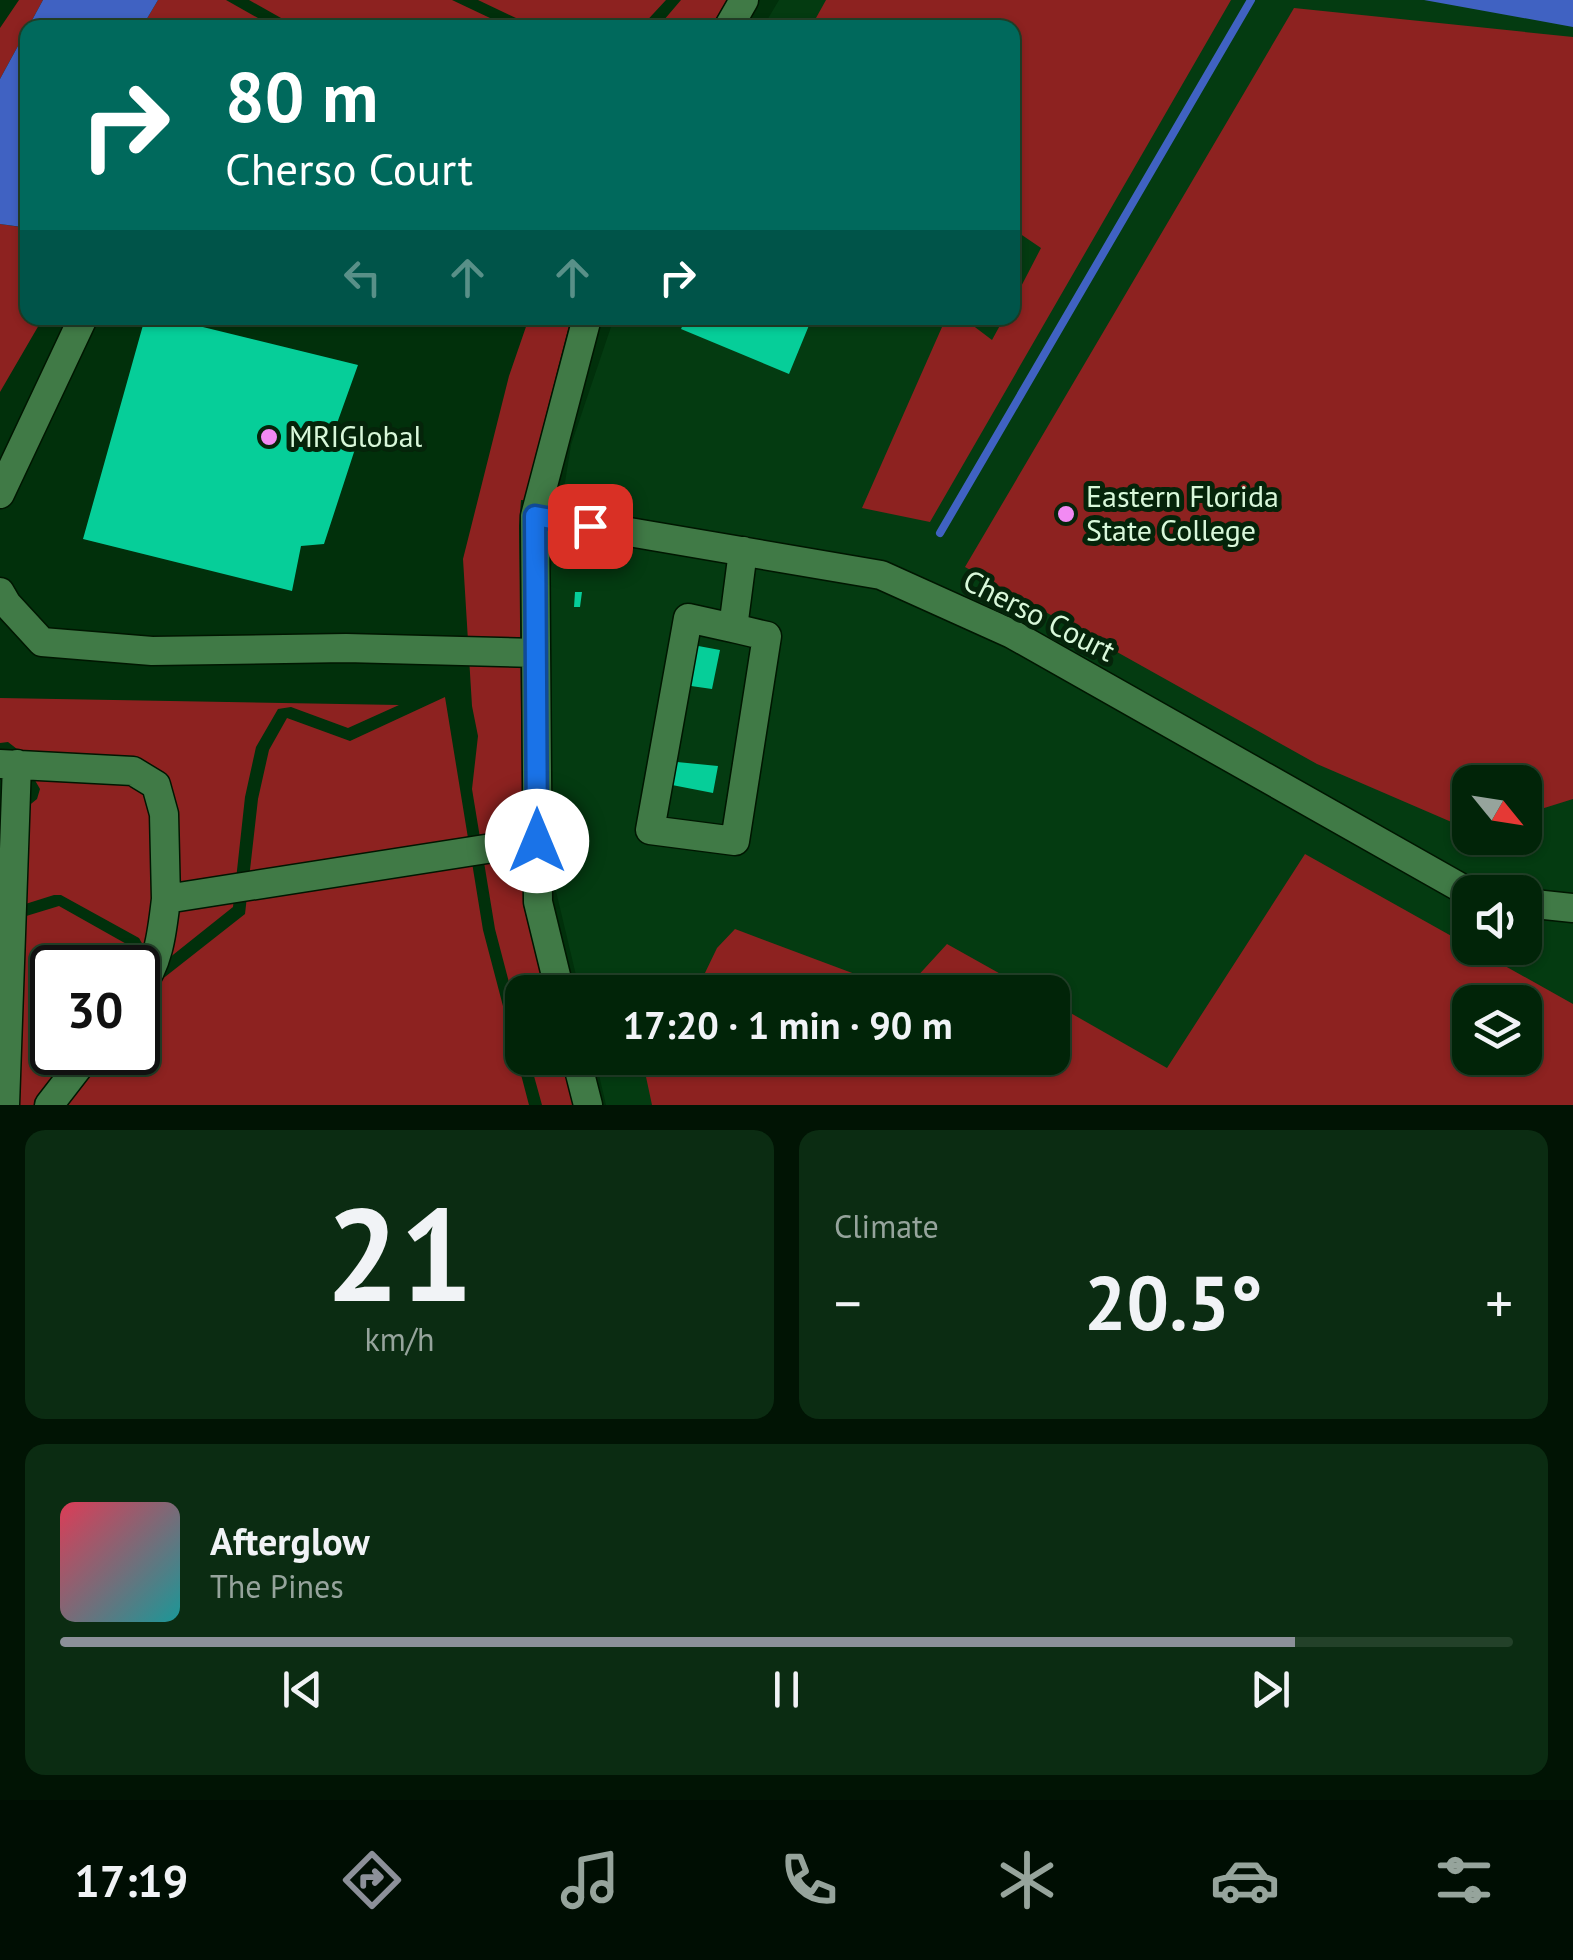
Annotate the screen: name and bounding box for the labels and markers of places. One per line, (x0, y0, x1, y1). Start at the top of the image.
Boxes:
place label: MRIGlobal (289, 416, 423, 455)
marker: MRIGlobal (258, 426, 280, 448)
place label: Eastern Florida State College (1086, 476, 1279, 549)
pin (548, 484, 633, 569)
marker: Eastern Florida State College (1055, 503, 1077, 525)

